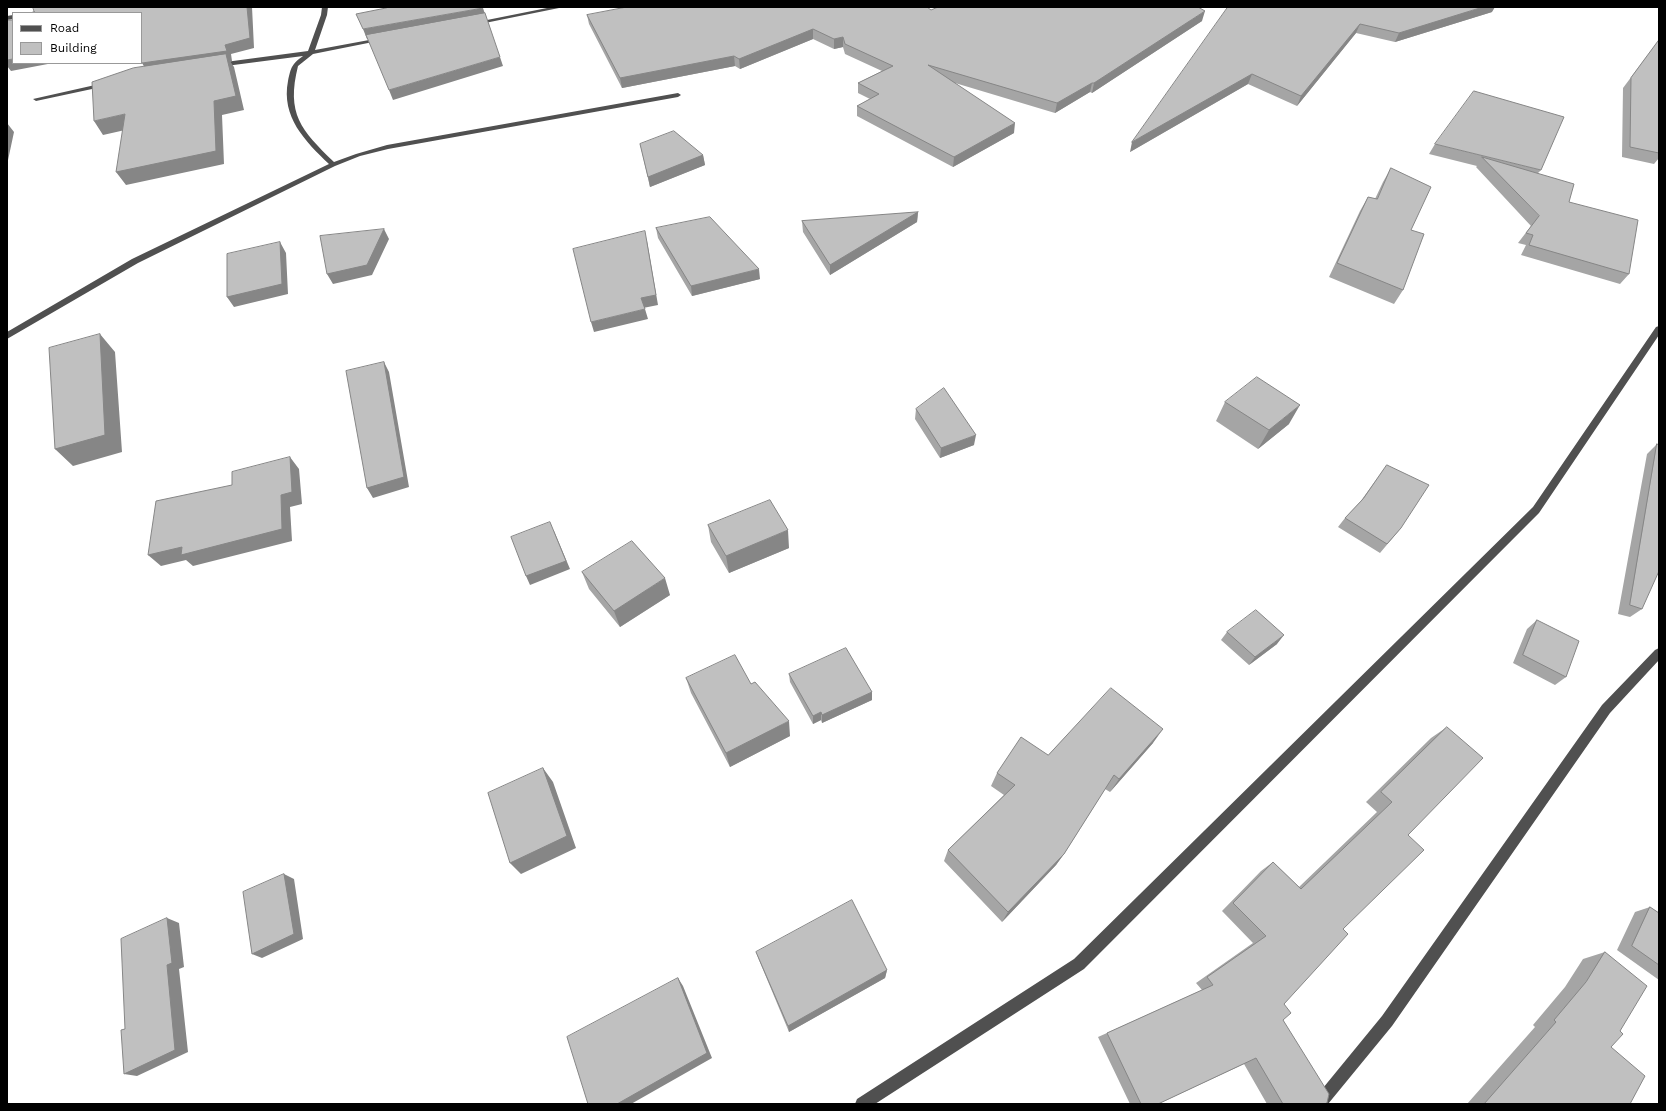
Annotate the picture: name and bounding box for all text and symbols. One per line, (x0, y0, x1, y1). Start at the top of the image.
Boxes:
legend (12, 12, 142, 64)
text: Road (50, 21, 79, 35)
text: Building (50, 41, 97, 55)

